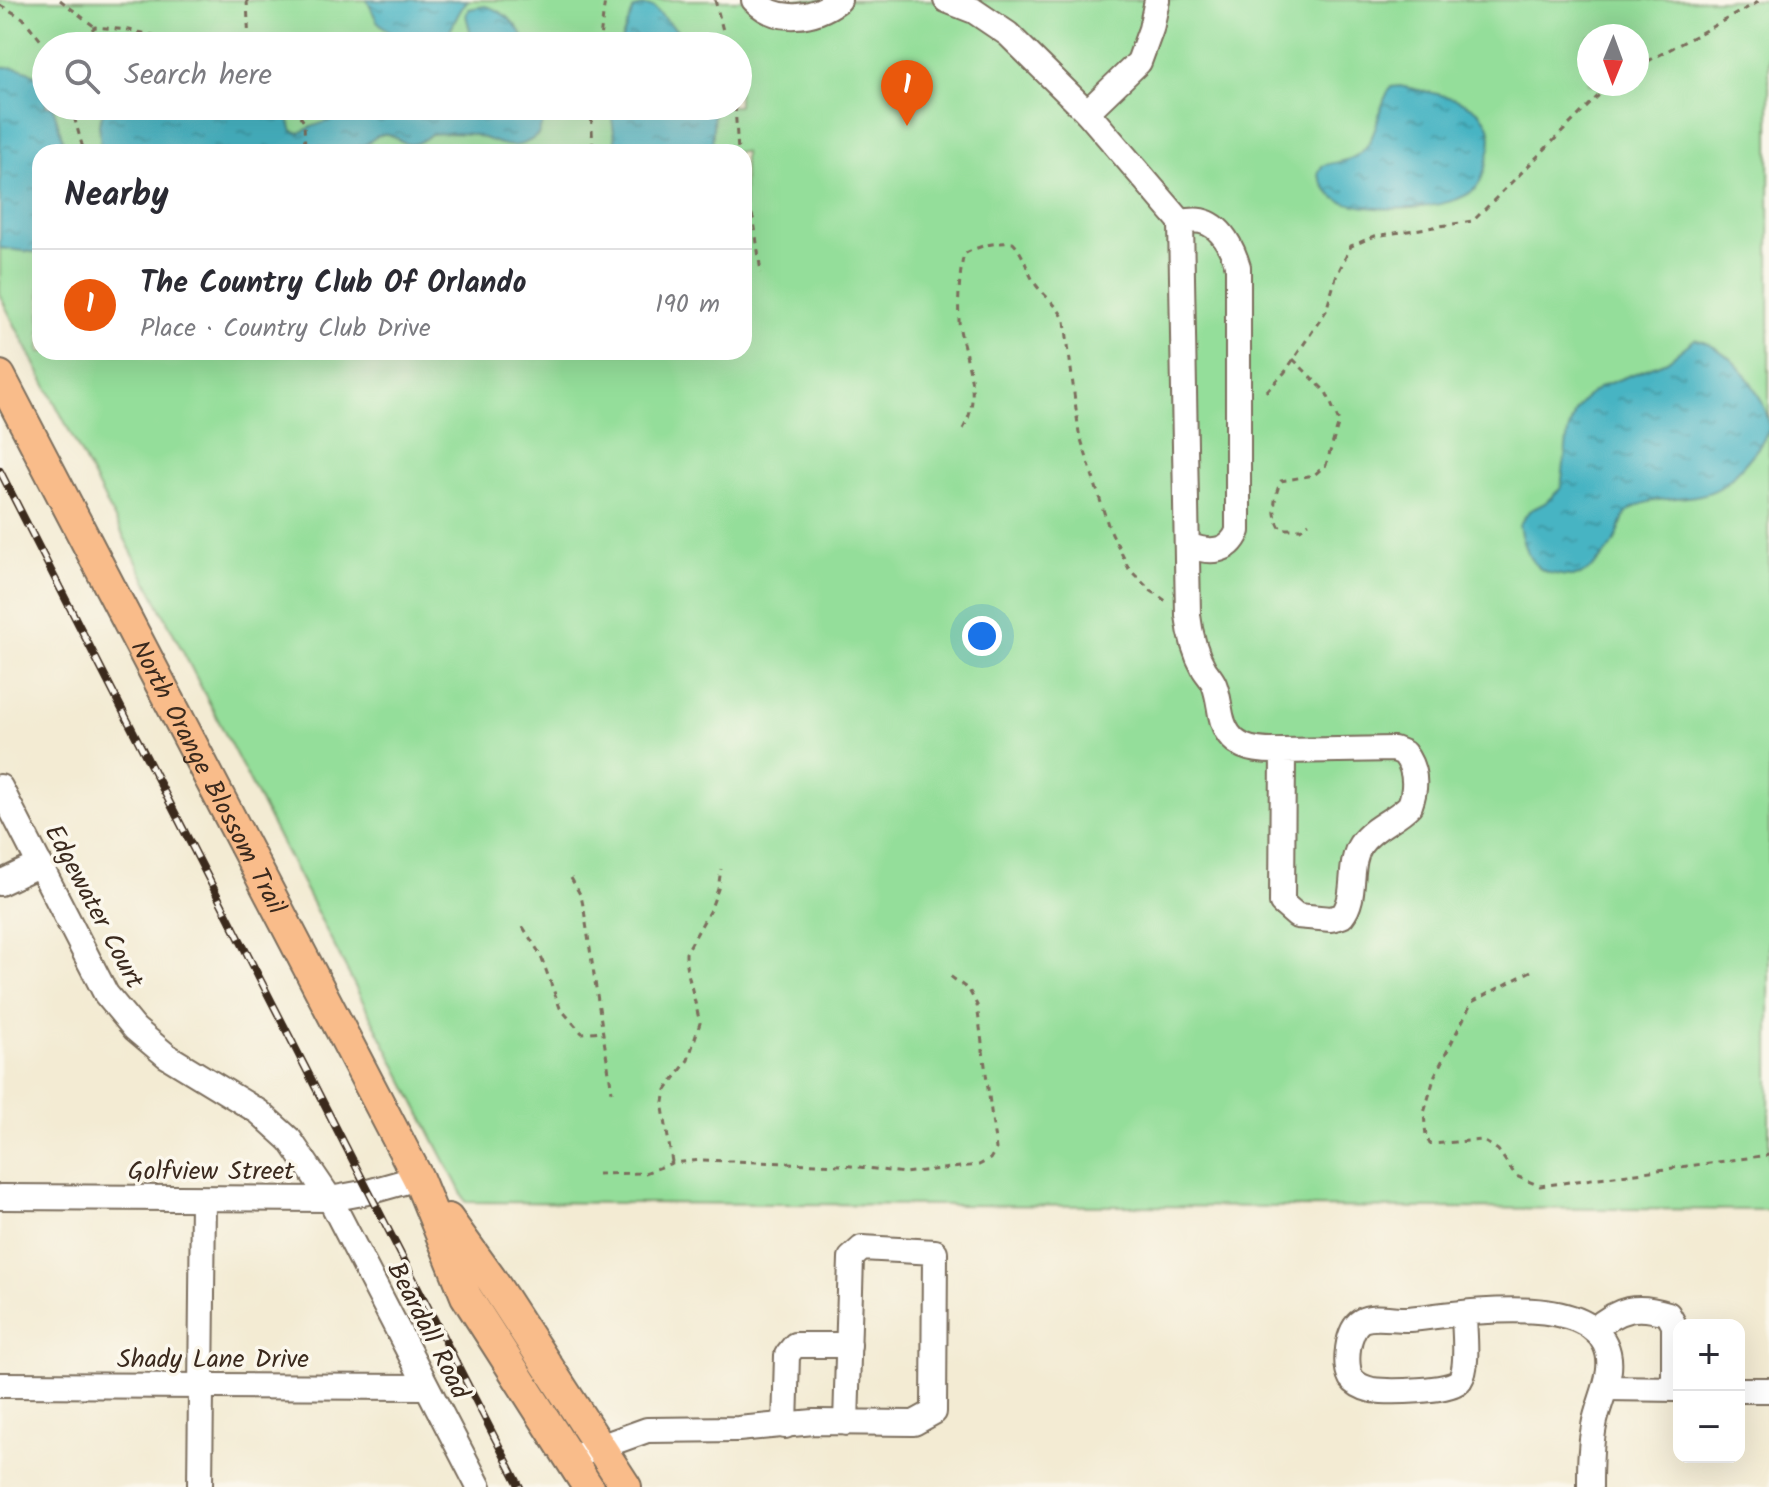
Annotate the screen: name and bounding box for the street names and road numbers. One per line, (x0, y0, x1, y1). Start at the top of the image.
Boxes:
street label: North Orange Blossom Trail (118, 633, 296, 923)
street label: Edgewater Court (32, 817, 155, 998)
street label: Golfview Street (128, 1151, 295, 1193)
street label: Beardall Road (375, 1255, 480, 1408)
street label: Shady Lane Drive (117, 1339, 309, 1381)

